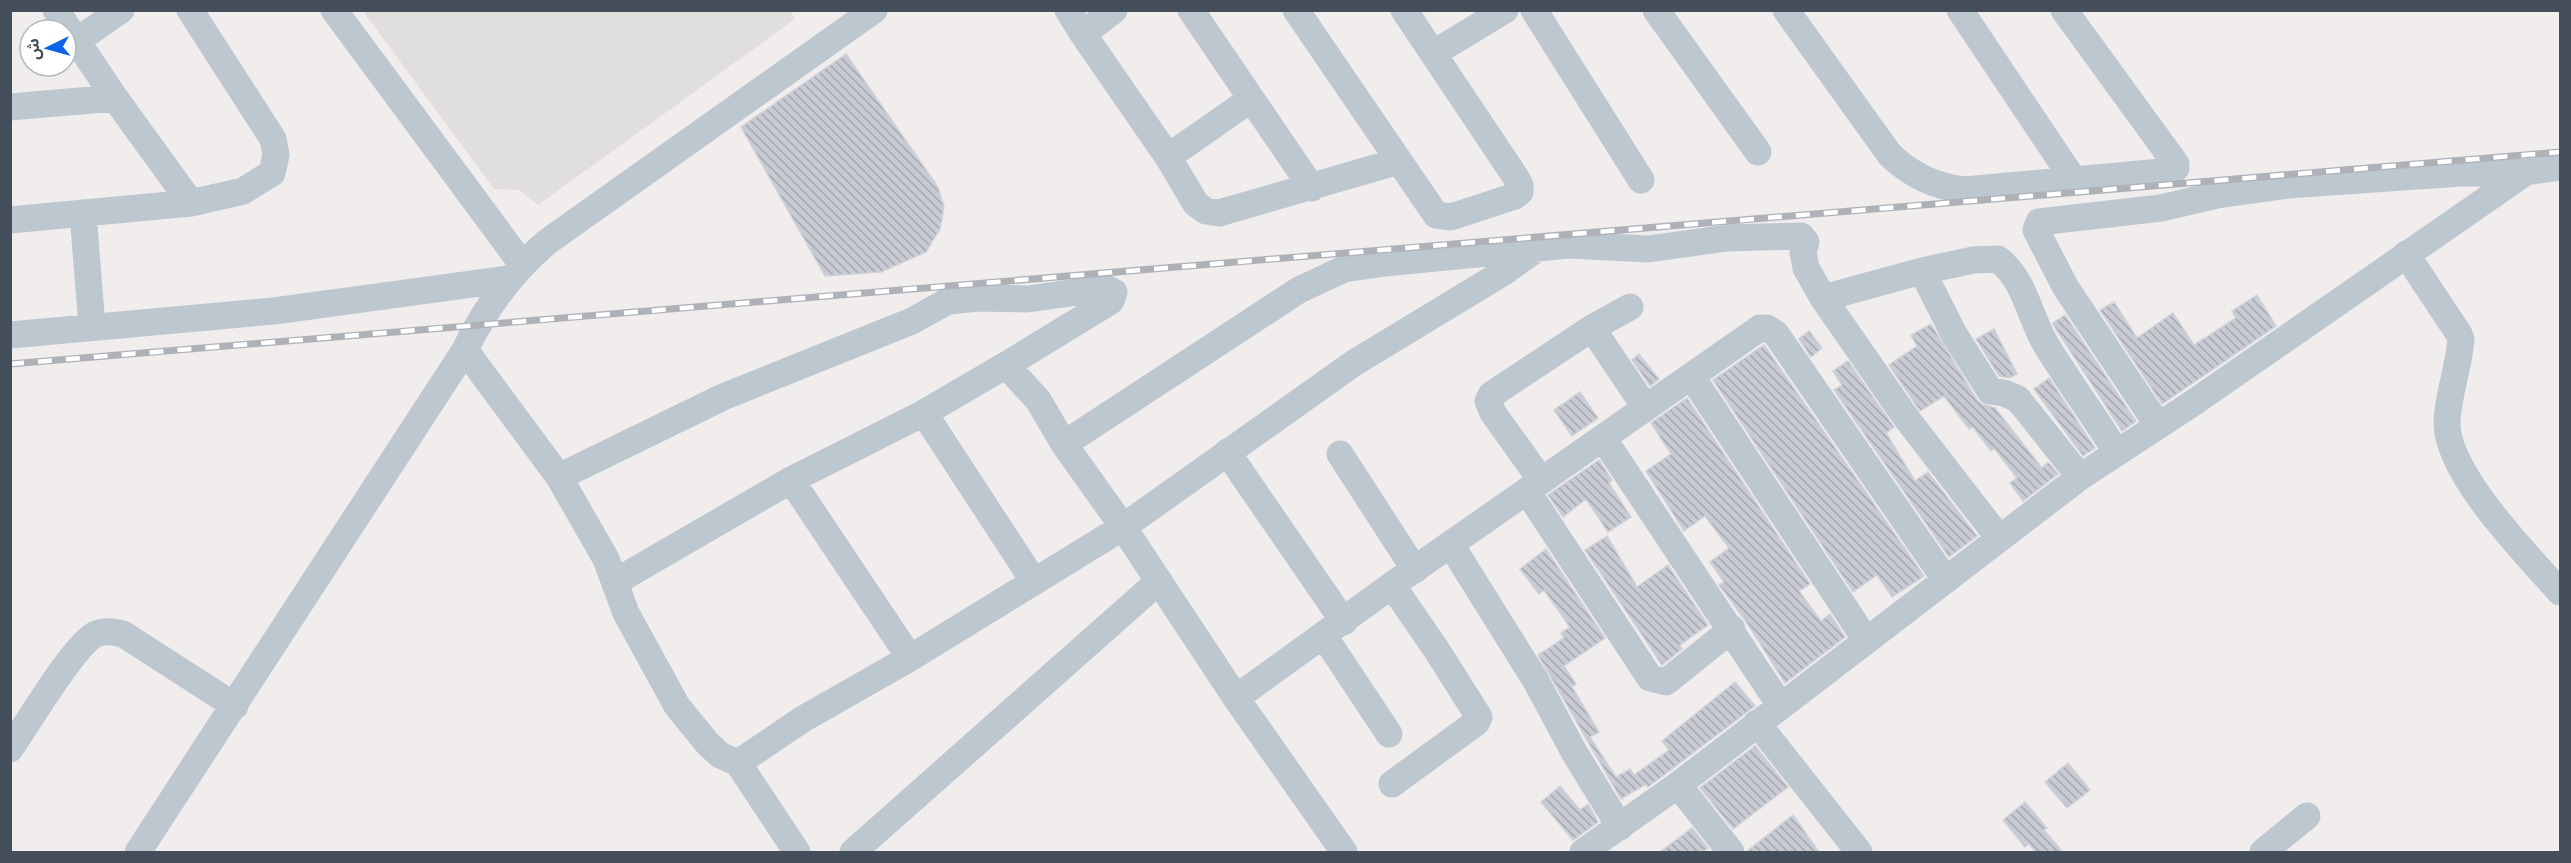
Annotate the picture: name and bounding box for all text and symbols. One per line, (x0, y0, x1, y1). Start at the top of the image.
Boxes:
north arrow (18, 18, 78, 78)
text: ش (21, 37, 45, 61)

